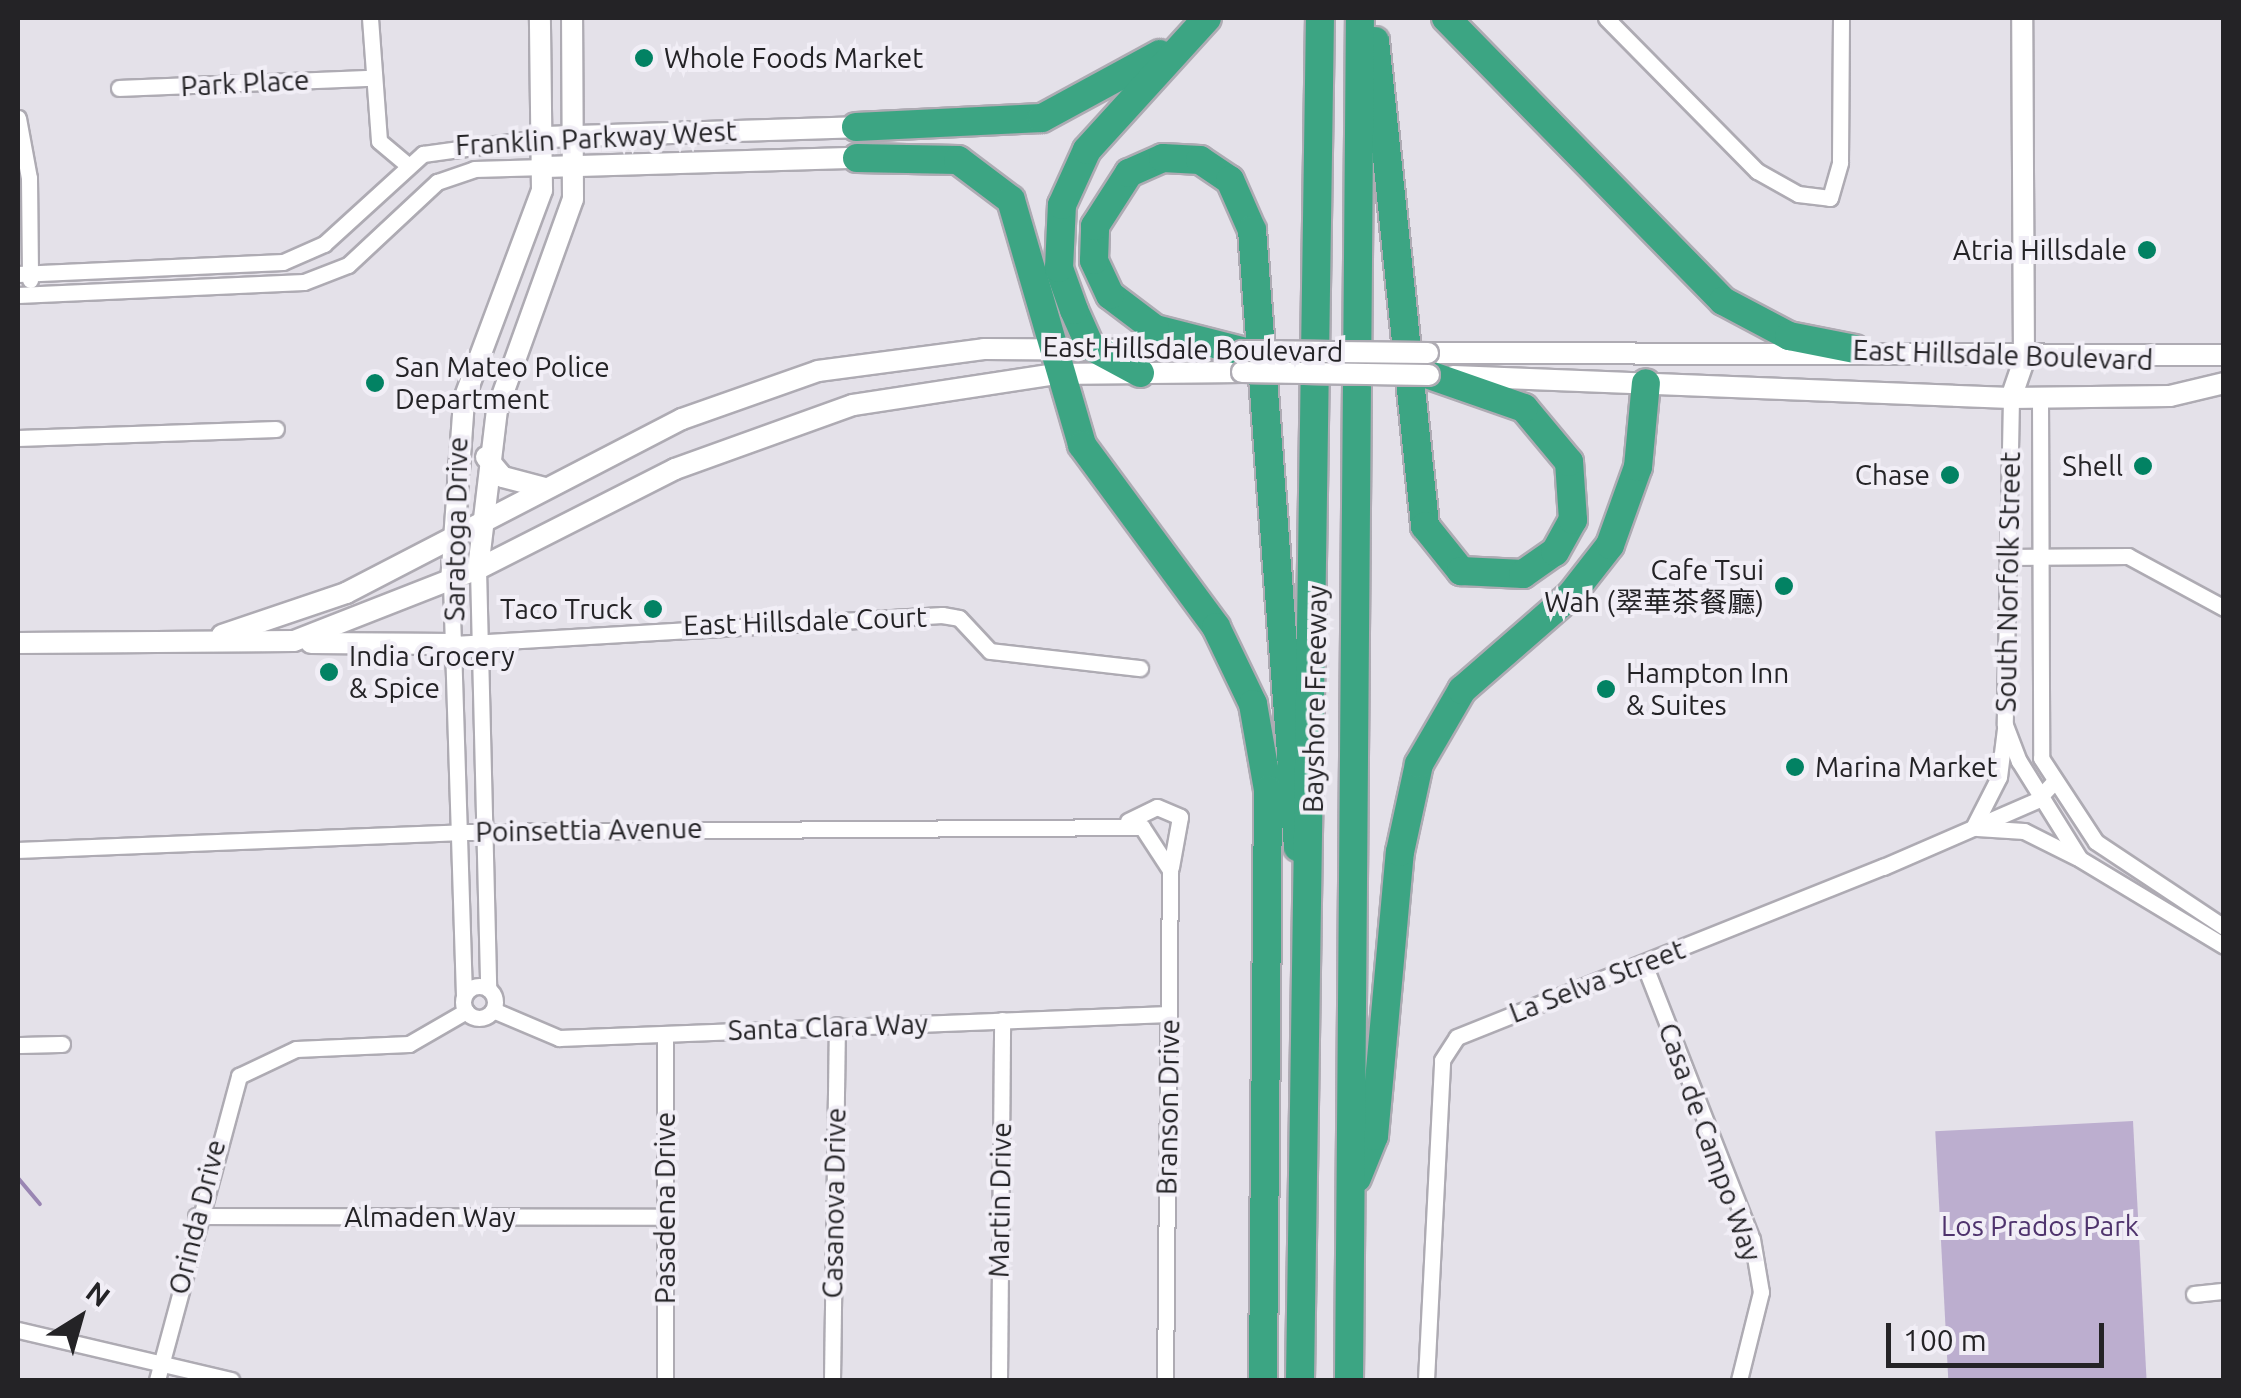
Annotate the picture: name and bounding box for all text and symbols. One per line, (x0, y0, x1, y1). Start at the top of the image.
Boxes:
place label: Whole Foods Market (664, 41, 923, 75)
marker: Whole Foods Market (633, 47, 655, 69)
street label: Park Place (180, 63, 310, 103)
street label: Franklin Parkway West (454, 114, 738, 162)
place label: Atria Hillsdale (1953, 233, 2127, 267)
marker: Atria Hillsdale (2136, 239, 2158, 261)
street label: East Hillsdale Boulevard (1042, 330, 1344, 368)
street label: East Hillsdale Boulevard (1852, 333, 2154, 377)
place label: San Mateo Police Department (395, 350, 610, 416)
marker: San Mateo Police Department (364, 372, 386, 394)
street label: Saratoga Drive (438, 436, 474, 622)
place label: Shell (2062, 449, 2123, 483)
street label: South Norfolk Street (1989, 451, 2027, 713)
marker: Shell (2132, 455, 2154, 477)
place label: Chase (1855, 458, 1930, 492)
marker: Chase (1939, 464, 1961, 486)
place label: Cafe Tsui Wah (翠華茶餐廳) (1544, 553, 1764, 619)
marker: Cafe Tsui Wah (翠華茶餐廳) (1773, 575, 1795, 597)
street label: Bayshore Freeway (1296, 585, 1334, 813)
place label: Taco Truck (500, 592, 633, 626)
marker: Taco Truck (642, 598, 664, 620)
street label: East Hillsdale Court (683, 600, 927, 642)
place label: India Grocery & Spice (349, 639, 515, 705)
place label: Hampton Inn & Suites (1626, 656, 1789, 722)
marker: India Grocery & Spice (318, 661, 340, 683)
marker: Hampton Inn & Suites (1595, 678, 1617, 700)
place label: Marina Market (1815, 750, 1997, 784)
marker: Marina Market (1784, 756, 1806, 778)
street label: Poinsettia Avenue (475, 811, 703, 849)
street label: La Selva Street (1505, 932, 1689, 1030)
street label: Santa Clara Way (727, 1007, 929, 1047)
street label: Casa de Campo Way (1651, 1018, 1769, 1266)
street label: Branson Drive (1150, 1019, 1186, 1195)
street label: Casanova Drive (816, 1107, 852, 1299)
street label: Pasadena Drive (648, 1112, 682, 1304)
street label: Martin Drive (982, 1122, 1018, 1278)
street label: Orinda Drive (162, 1136, 232, 1298)
street label: Almaden Way (344, 1200, 516, 1234)
park label: Los Prados Park (1941, 1209, 2139, 1243)
north arrow (30, 1268, 130, 1368)
text: N (81, 1275, 116, 1312)
scale bar (1891, 1303, 2108, 1365)
text: 100 m (1903, 1323, 1987, 1357)

